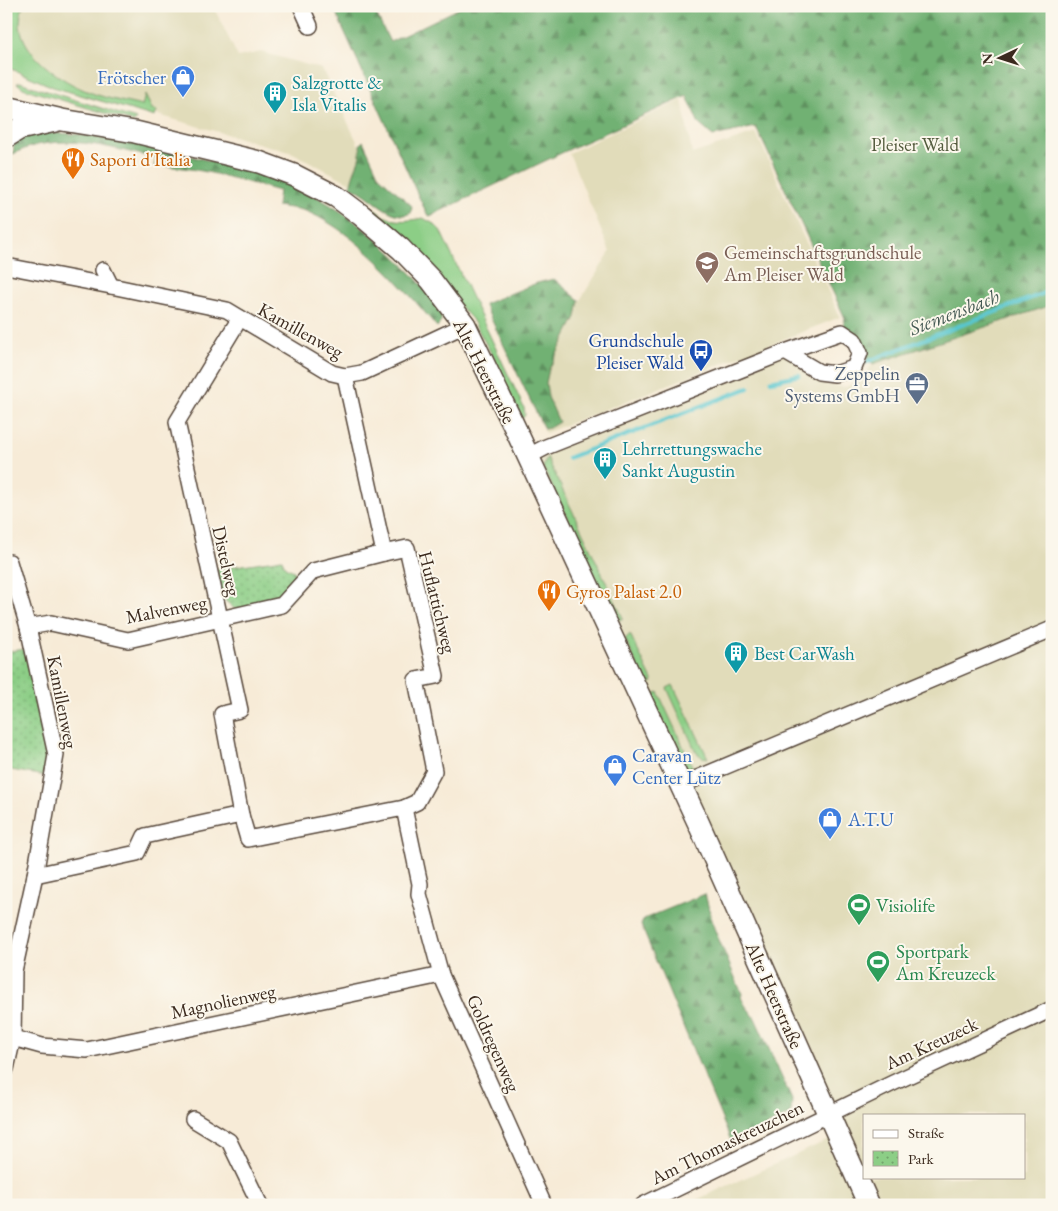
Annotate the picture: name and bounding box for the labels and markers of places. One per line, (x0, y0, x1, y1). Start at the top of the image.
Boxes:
shop icon: Frötscher (170, 64, 196, 98)
place label: Frötscher (97, 65, 167, 90)
place label: Salzgrotte & Isla Vitalis (292, 70, 382, 117)
building icon: Salzgrotte & Isla Vitalis (262, 80, 288, 114)
restaurant icon: Sapori d'Italia (60, 146, 86, 180)
place label: Sapori d'Italia (90, 147, 191, 172)
place label: Gemeinschaftsgrundschule Am Pleiser Wald (723, 240, 921, 287)
school or university icon: Gemeinschaftsgrundschule Am Pleiser Wald (694, 250, 720, 284)
place label: Grundschule Pleiser Wald (589, 328, 684, 375)
bus stop icon: Grundschule Pleiser Wald (688, 338, 714, 372)
place label: Zeppelin Systems GmbH (785, 361, 900, 408)
office icon: Zeppelin Systems GmbH (904, 371, 930, 405)
place label: Lehrrettungswache Sankt Augustin (622, 436, 762, 483)
building icon: Lehrrettungswache Sankt Augustin (592, 446, 618, 480)
restaurant icon: Gyros Palast 2.0 (536, 578, 562, 612)
place label: Gyros Palast 2.0 (566, 579, 682, 604)
building icon: Best CarWash (723, 640, 749, 674)
place label: Best CarWash (754, 641, 855, 666)
place label: Caravan Center Lütz (632, 743, 722, 790)
shop icon: Caravan Center Lütz (602, 753, 628, 787)
shop icon: A.T.U (817, 806, 843, 840)
place label: A.T.U (847, 807, 894, 832)
sports icon: Visiolife (846, 892, 872, 926)
place label: Visiolife (876, 893, 935, 918)
place label: Sportpark Am Kreuzeck (895, 939, 997, 986)
sports icon: Sportpark Am Kreuzeck (865, 949, 891, 983)

